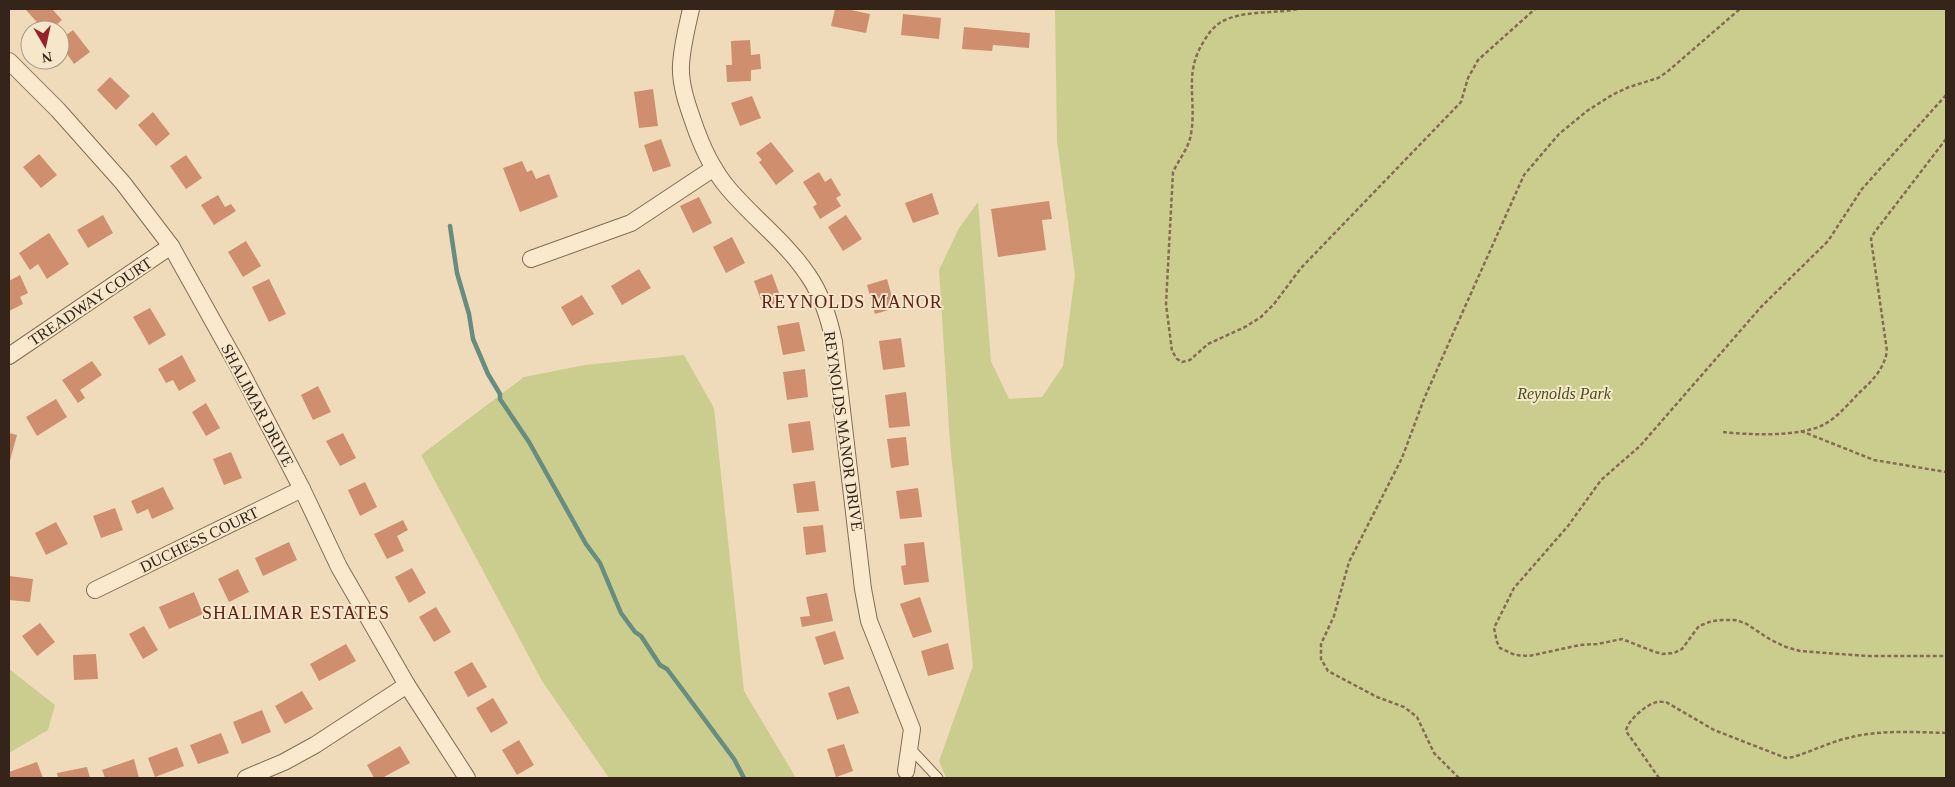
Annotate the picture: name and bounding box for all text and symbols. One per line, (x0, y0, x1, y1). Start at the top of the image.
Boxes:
north arrow (20, 20, 70, 70)
text: N (41, 49, 53, 66)
street label: TREADWAY COURT (25, 254, 155, 349)
district label: REYNOLDS MANOR (761, 292, 943, 312)
street label: REYNOLDS MANOR DRIVE (821, 330, 866, 532)
street label: SHALIMAR DRIVE (218, 341, 297, 469)
park label: Reynolds Park (1516, 385, 1612, 403)
street label: DUCHESS COURT (137, 503, 262, 576)
district label: SHALIMAR ESTATES (202, 603, 390, 623)

